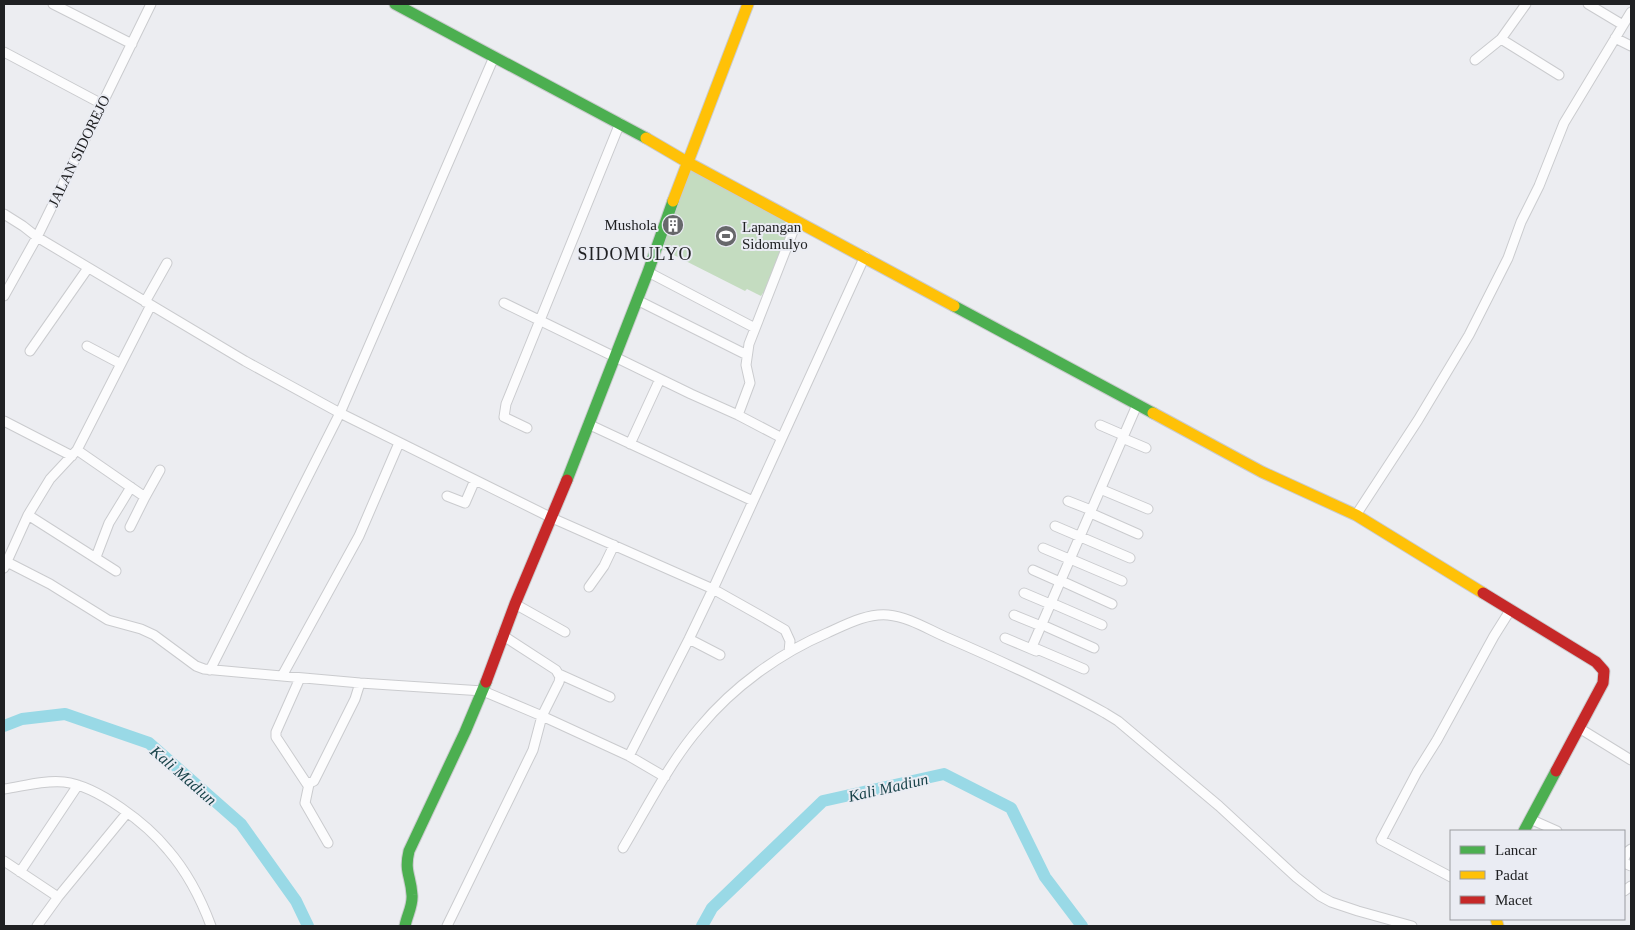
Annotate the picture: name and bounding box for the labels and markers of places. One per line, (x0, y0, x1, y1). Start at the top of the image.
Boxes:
building icon: Mushola (661, 213, 685, 237)
place label: Mushola (605, 217, 657, 233)
place label: Lapangan Sidomulyo (742, 219, 808, 252)
sports icon: Lapangan Sidomulyo (714, 224, 738, 248)

